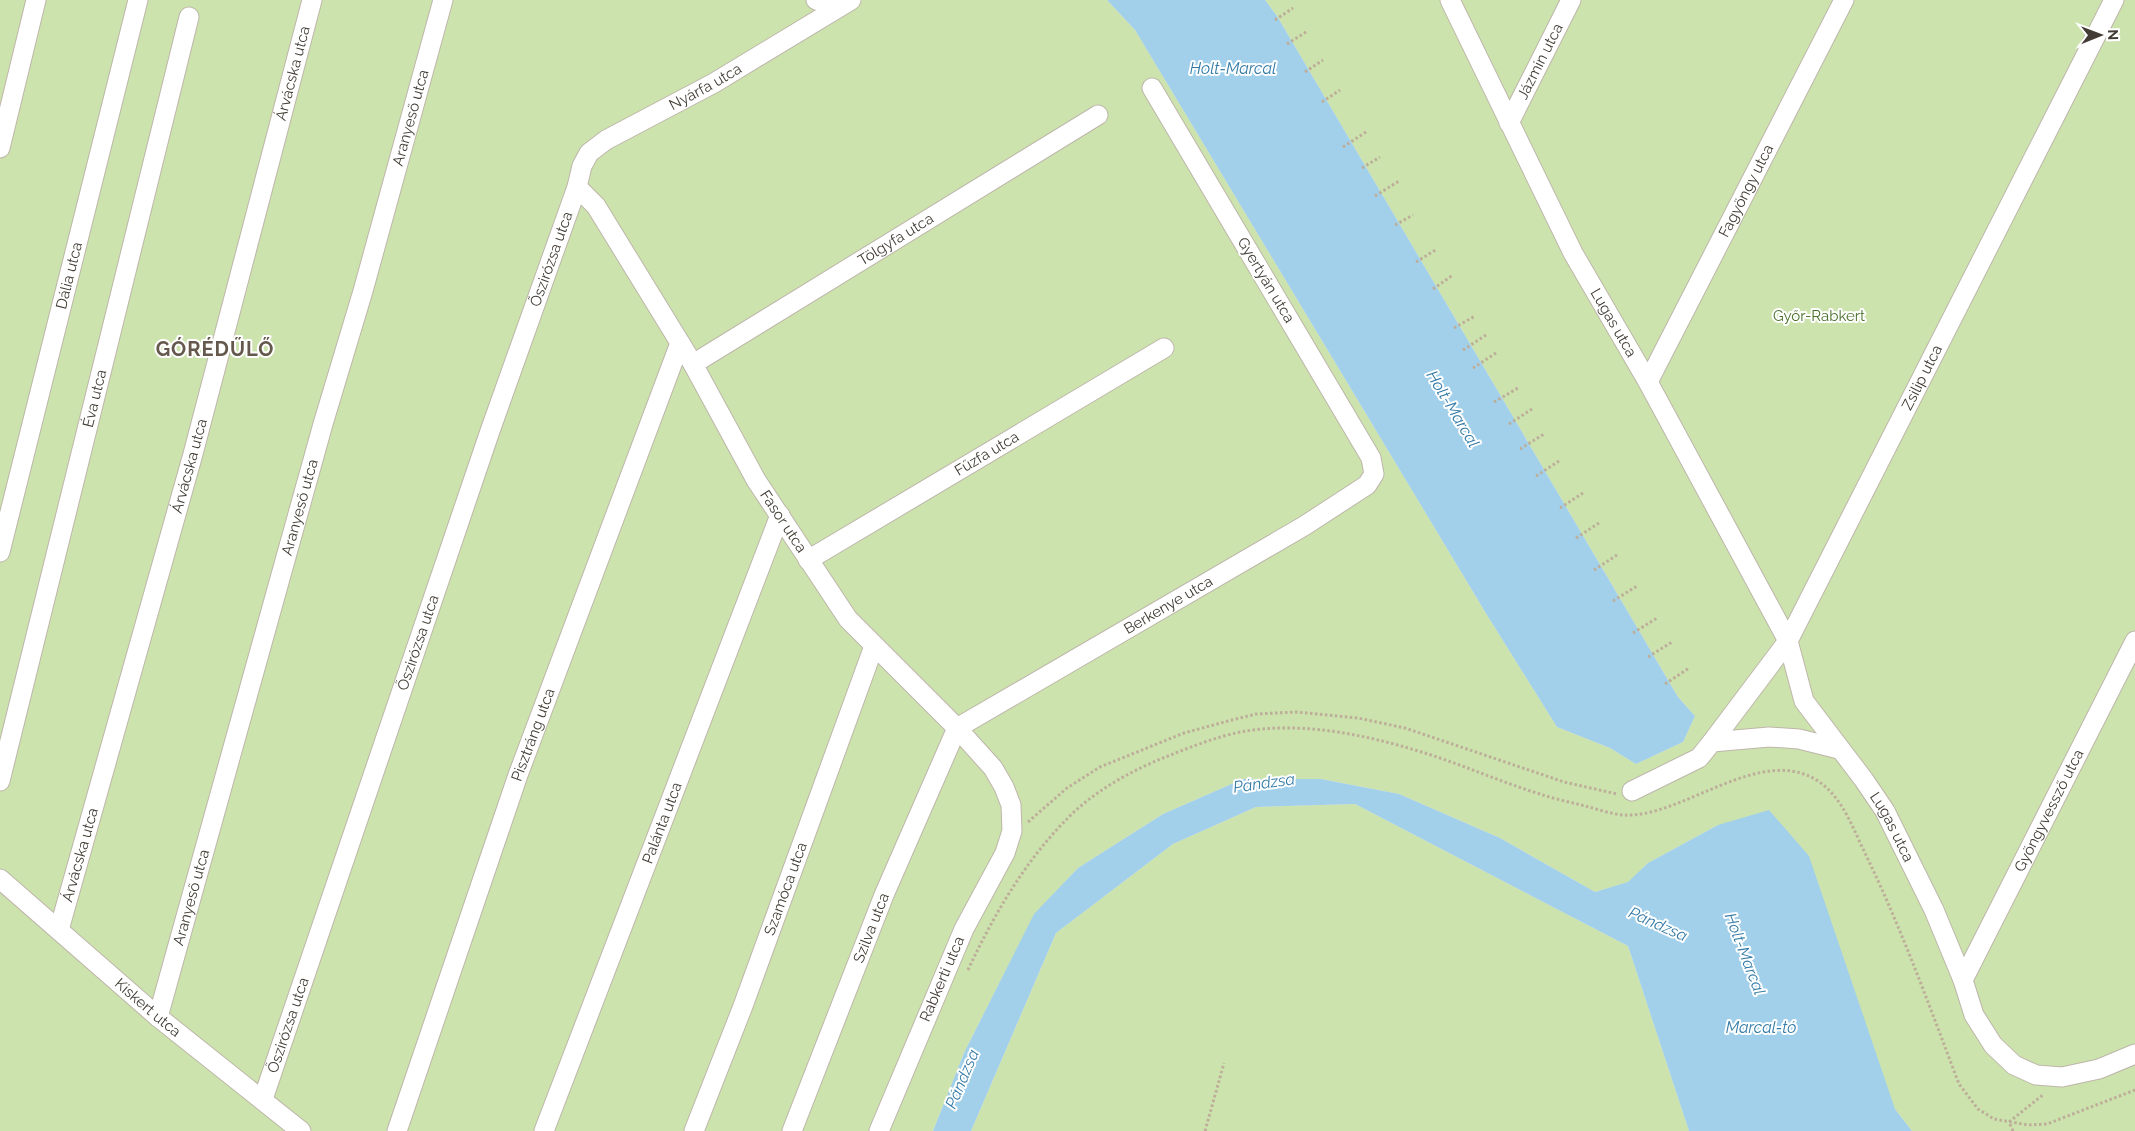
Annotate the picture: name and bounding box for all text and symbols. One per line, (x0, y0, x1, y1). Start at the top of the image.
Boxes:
north arrow (2075, 10, 2125, 60)
street label: Jázmin utca (1513, 20, 1567, 102)
street label: Árvácska utca (272, 24, 314, 123)
text: N (2105, 29, 2121, 40)
street label: Nyárfa utca (666, 59, 745, 114)
water label: Holt-Marcal (1190, 59, 1276, 78)
street label: Aranyeső utca (389, 68, 432, 168)
street label: Fagyöngy utca (1715, 141, 1777, 240)
street label: Őszirózsa utca (526, 209, 577, 309)
street label: Tölgyfa utca (855, 209, 937, 269)
street label: Gyertyán utca (1233, 234, 1299, 326)
street label: Dália utca (52, 240, 86, 311)
street label: Lugas utca (1587, 285, 1641, 360)
park label: Győr-Rabkert (1773, 307, 1865, 325)
district label: GÓRÉDŰLŐ (156, 337, 274, 361)
street label: Zsilip utca (1898, 342, 1946, 413)
water label: Holt-Marcal (1423, 367, 1483, 451)
street label: Éva utca (79, 368, 110, 429)
street label: Árvácska utca (168, 417, 211, 515)
street label: Fűzfa utca (951, 427, 1022, 480)
street label: Aranyeső utca (278, 457, 322, 558)
street label: Fasor utca (756, 487, 811, 556)
street label: Berkenye utca (1121, 572, 1216, 638)
street label: Őszirózsa utca (393, 592, 443, 693)
street label: Pisztráng utca (508, 686, 559, 784)
street label: Gyöngyvessző utca (2010, 746, 2088, 875)
water label: Pándzsa (1232, 769, 1297, 797)
street label: Palánta utca (638, 780, 686, 866)
street label: Lugas utca (1866, 789, 1918, 865)
street label: Árvácska utca (58, 806, 102, 904)
street label: Szamóca utca (760, 840, 811, 938)
street label: Aranyeső utca (169, 847, 213, 948)
street label: Szilva utca (849, 890, 893, 965)
water label: Pándzsa (1626, 903, 1691, 945)
water label: Holt-Marcal (1721, 910, 1769, 998)
street label: Rabkerti utca (916, 934, 968, 1024)
street label: Kiskert utca (111, 975, 184, 1041)
street label: Őszirózsa utca (264, 975, 313, 1075)
water label: Marcal-tó (1726, 1018, 1796, 1037)
water label: Pándzsa (941, 1046, 983, 1111)

